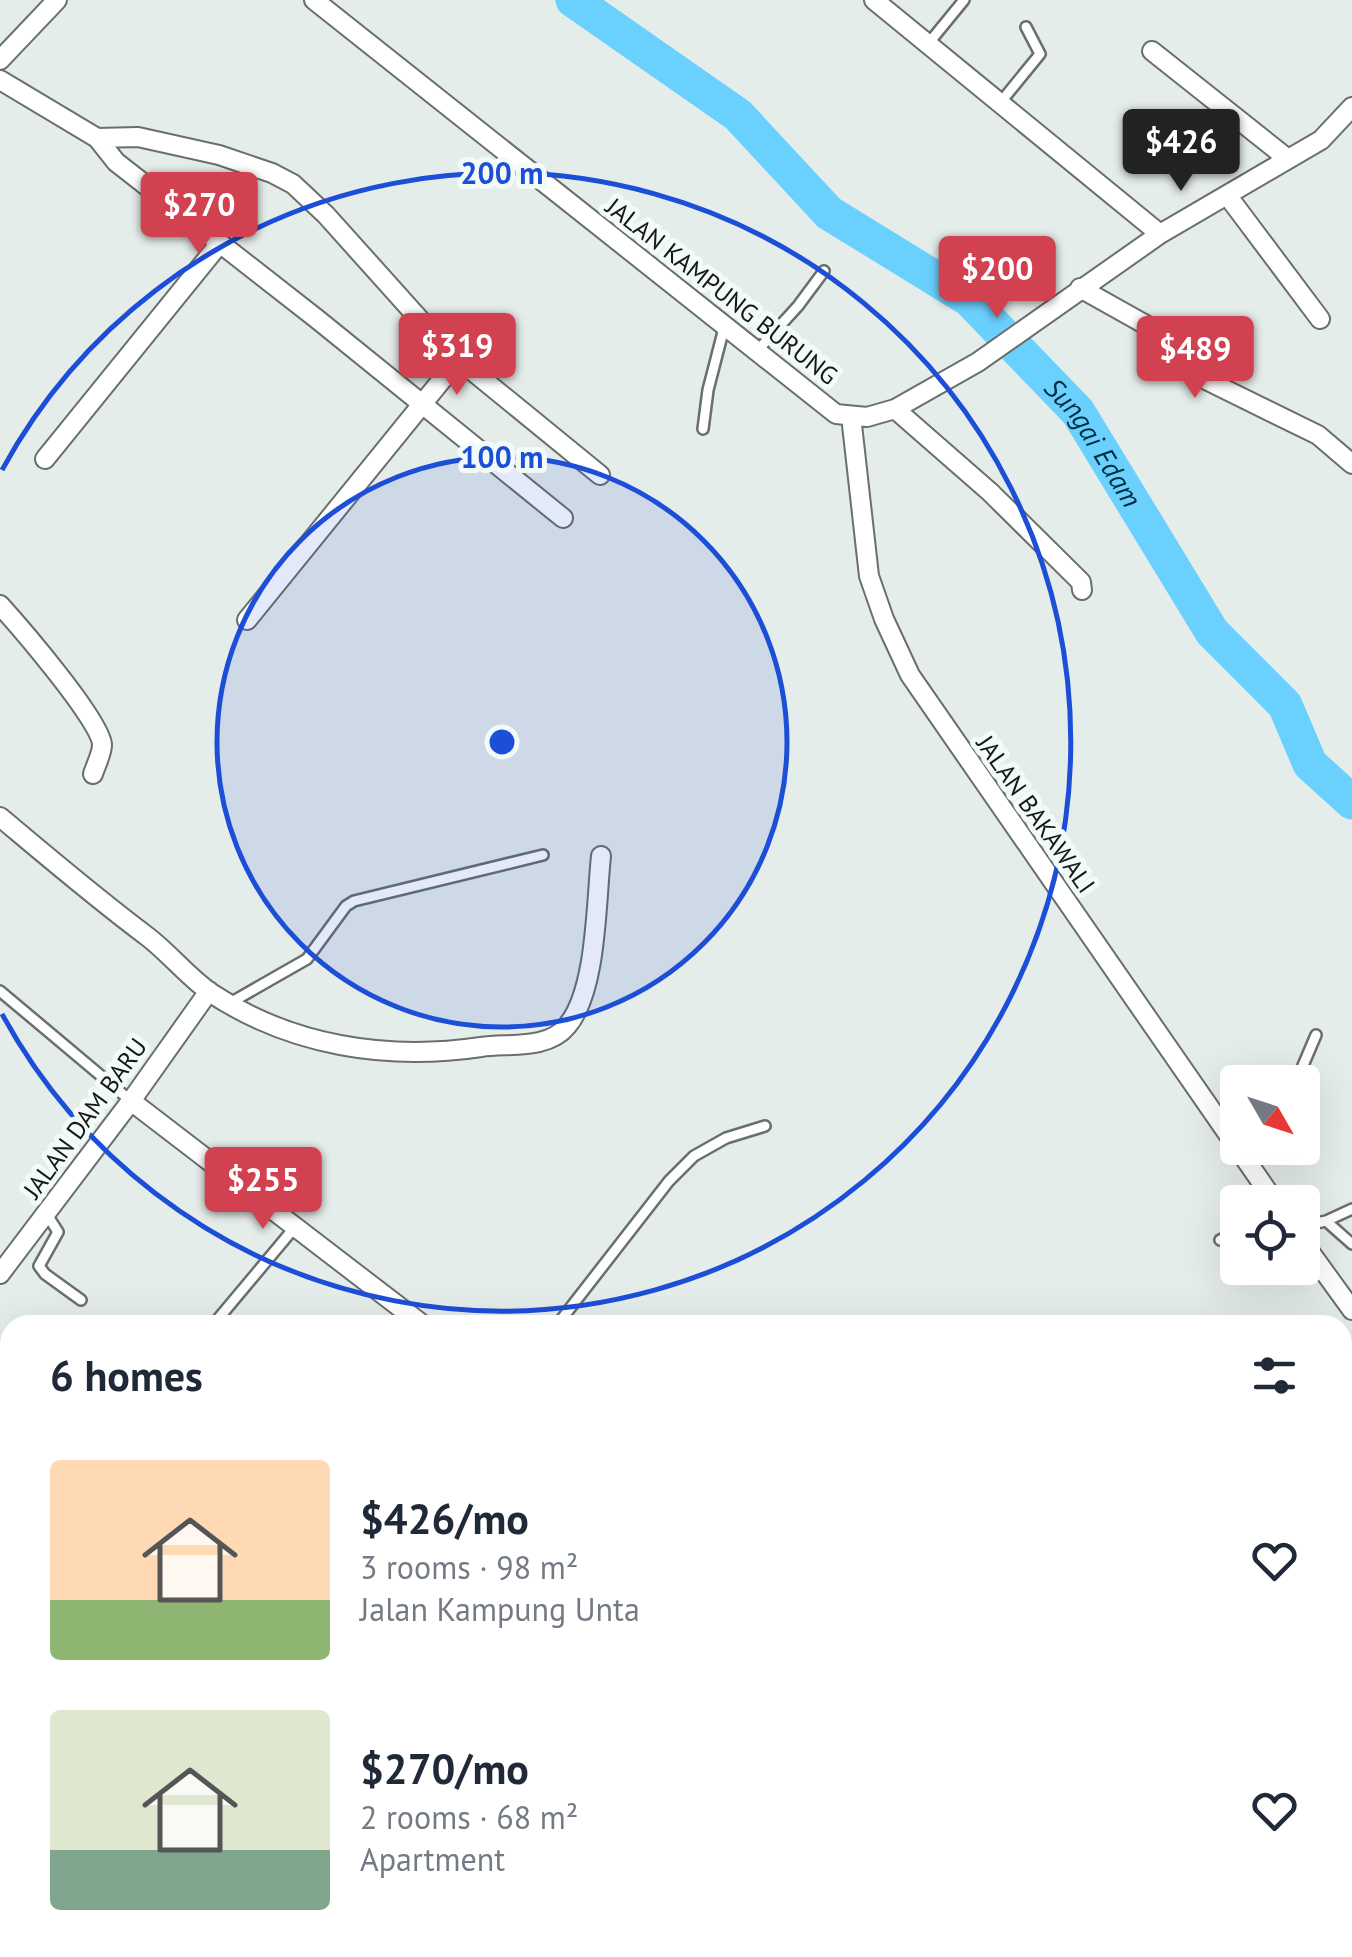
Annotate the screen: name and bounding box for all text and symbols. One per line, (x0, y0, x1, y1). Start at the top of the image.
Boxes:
pin: $426 (1122, 109, 1240, 194)
text: $426 (1145, 120, 1217, 162)
text: 200 m (461, 153, 543, 192)
pin: $270 (140, 172, 258, 257)
text: $270 (163, 183, 235, 225)
street label: JALAN KAMPUNG BURUNG (599, 190, 844, 391)
pin: $200 (938, 236, 1056, 321)
text: $200 (961, 247, 1033, 289)
pin: $319 (398, 313, 516, 398)
pin: $489 (1136, 316, 1254, 401)
text: $319 (421, 324, 493, 366)
text: $489 (1159, 327, 1231, 369)
water label: Sungai Edam (1037, 369, 1151, 514)
text: 100 m (461, 437, 543, 476)
centre of rings (484, 724, 520, 760)
street label: JALAN BAKAWALI (969, 728, 1102, 899)
street label: JALAN DAM BARU (16, 1032, 154, 1205)
north arrow (1220, 1065, 1320, 1165)
map controls (1220, 1065, 1320, 1285)
pin: $255 (204, 1147, 322, 1232)
text: $255 (227, 1158, 299, 1200)
button: locate (1220, 1185, 1320, 1285)
text: 6 homes (50, 1348, 203, 1403)
icon: filters (1247, 1348, 1302, 1403)
text: $426/mo (360, 1491, 529, 1546)
icon: home (130, 1500, 250, 1620)
icon: heart (1247, 1533, 1302, 1588)
text: 3 rooms · 98 m² (360, 1546, 578, 1588)
text: Jalan Kampung Unta (360, 1588, 640, 1630)
text: $270/mo (360, 1741, 529, 1796)
icon: home (130, 1750, 250, 1870)
icon: heart (1247, 1783, 1302, 1838)
text: 2 rooms · 68 m² (360, 1796, 578, 1838)
text: Apartment (360, 1838, 505, 1880)

